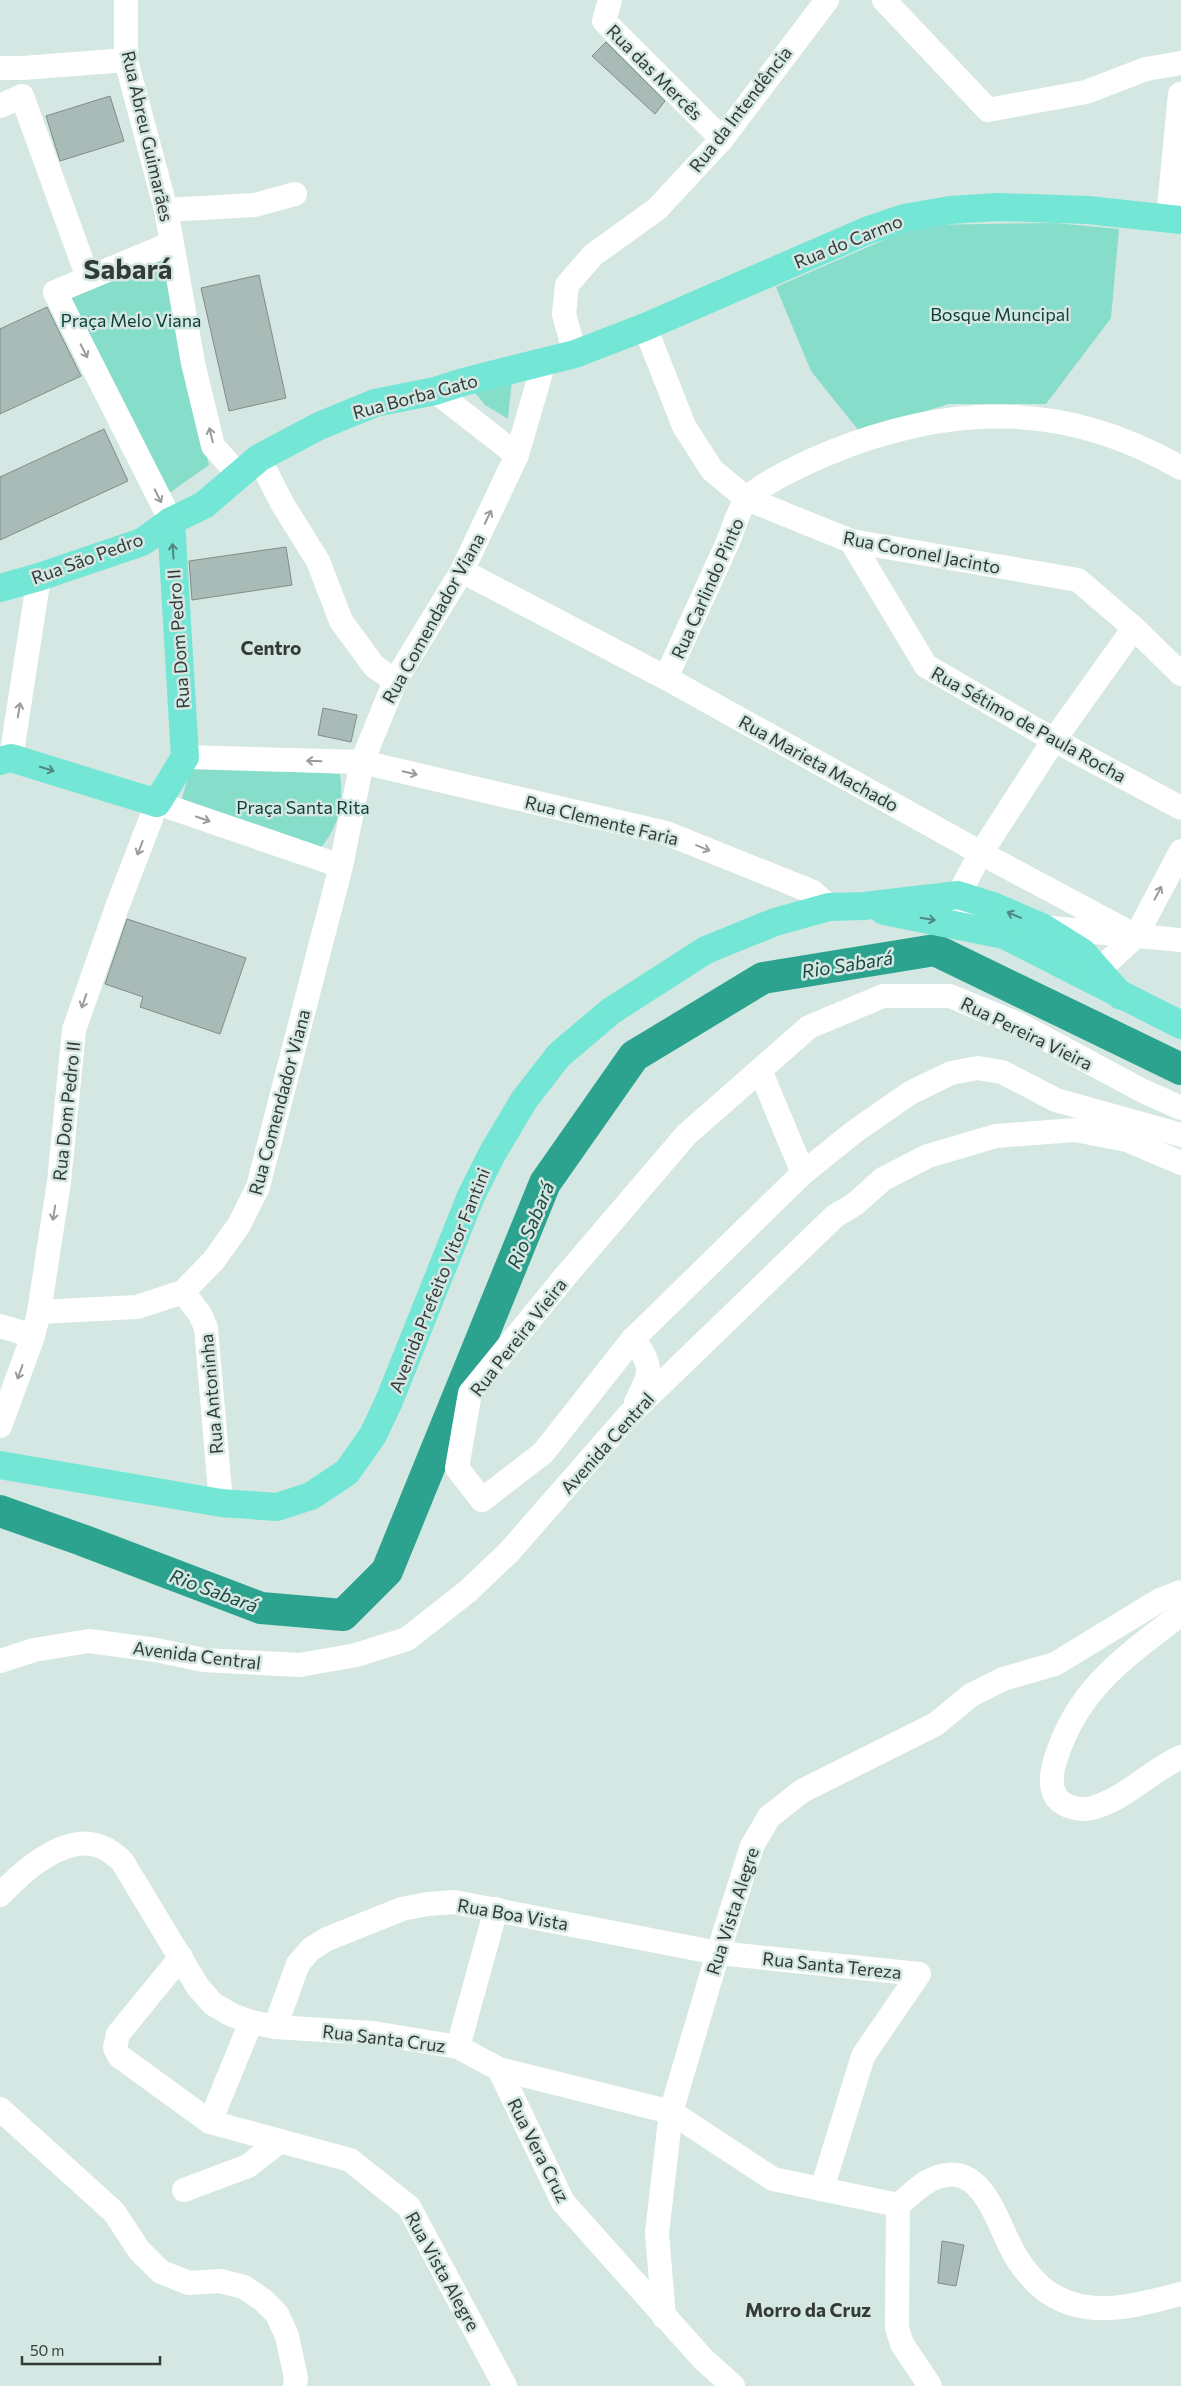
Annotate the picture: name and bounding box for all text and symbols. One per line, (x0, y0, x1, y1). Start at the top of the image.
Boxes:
street label: Rua das Mercês (603, 20, 707, 124)
street label: Rua da Intendência (684, 42, 796, 176)
street label: Rua Abreu Guimarães (118, 48, 178, 224)
street label: Rua do Carmo (791, 209, 905, 273)
district label: Sabará (84, 251, 172, 285)
park label: Bosque Muncipal (930, 303, 1070, 325)
park label: Praça Melo Viana (60, 309, 202, 331)
one-way arrow (80, 343, 90, 358)
street label: Rua Borba Gato (350, 369, 480, 423)
one-way arrow (206, 428, 215, 444)
one-way arrow (154, 488, 163, 503)
one-way arrow (483, 510, 493, 525)
street label: Rua Carlindo Pinto (666, 514, 748, 662)
street label: Rua Coronel Jacinto (841, 526, 1003, 578)
street label: Rua São Pedro (28, 528, 146, 588)
street label: Rua Comendador Viana (377, 529, 489, 707)
one-way arrow (168, 543, 177, 559)
street label: Rua Dom Pedro II (162, 568, 194, 710)
district label: Centro (241, 636, 301, 659)
street label: Rua Sétimo de Paula Rocha (928, 661, 1130, 787)
one-way arrow (14, 702, 24, 718)
street label: Rua Marieta Machado (735, 710, 903, 816)
one-way arrow (306, 756, 322, 766)
one-way arrow (38, 765, 54, 774)
one-way arrow (401, 769, 417, 778)
street label: Rua Clemente Faria (523, 790, 681, 850)
park label: Praça Santa Rita (236, 796, 370, 818)
one-way arrow (195, 815, 211, 824)
one-way arrow (134, 841, 143, 856)
one-way arrow (695, 844, 710, 853)
one-way arrow (1154, 886, 1164, 901)
one-way arrow (1007, 910, 1022, 920)
one-way arrow (920, 915, 936, 925)
water label: Rio Sabará (800, 945, 895, 983)
street label: Rua Pereira Vieira (958, 992, 1096, 1074)
one-way arrow (79, 993, 88, 1008)
street label: Rua Comendador Viana (244, 1007, 314, 1197)
street label: Rua Dom Pedro II (48, 1040, 84, 1182)
street label: Avenida Prefeito Vitor Fantini (384, 1164, 494, 1396)
water label: Rio Sabará (501, 1177, 559, 1272)
one-way arrow (49, 1205, 59, 1221)
street label: Rua Pereira Vieira (465, 1274, 571, 1400)
street label: Rua Antoninha (195, 1333, 227, 1455)
one-way arrow (15, 1363, 24, 1379)
street label: Avenida Central (556, 1388, 658, 1498)
water label: Rio Sabará (167, 1563, 262, 1617)
street label: Avenida Central (132, 1636, 262, 1674)
street label: Rua Vista Alegre (701, 1844, 763, 1978)
street label: Rua Boa Vista (456, 1893, 570, 1935)
street label: Rua Santa Tereza (761, 1947, 903, 1983)
street label: Rua Santa Cruz (321, 2020, 447, 2056)
street label: Rua Vera Cruz (503, 2094, 575, 2206)
street label: Rua Vista Alegre (401, 2208, 485, 2334)
district label: Morro da Cruz (745, 2298, 871, 2321)
scale bar (22, 2334, 160, 2366)
text: 50 m (30, 2341, 64, 2359)

